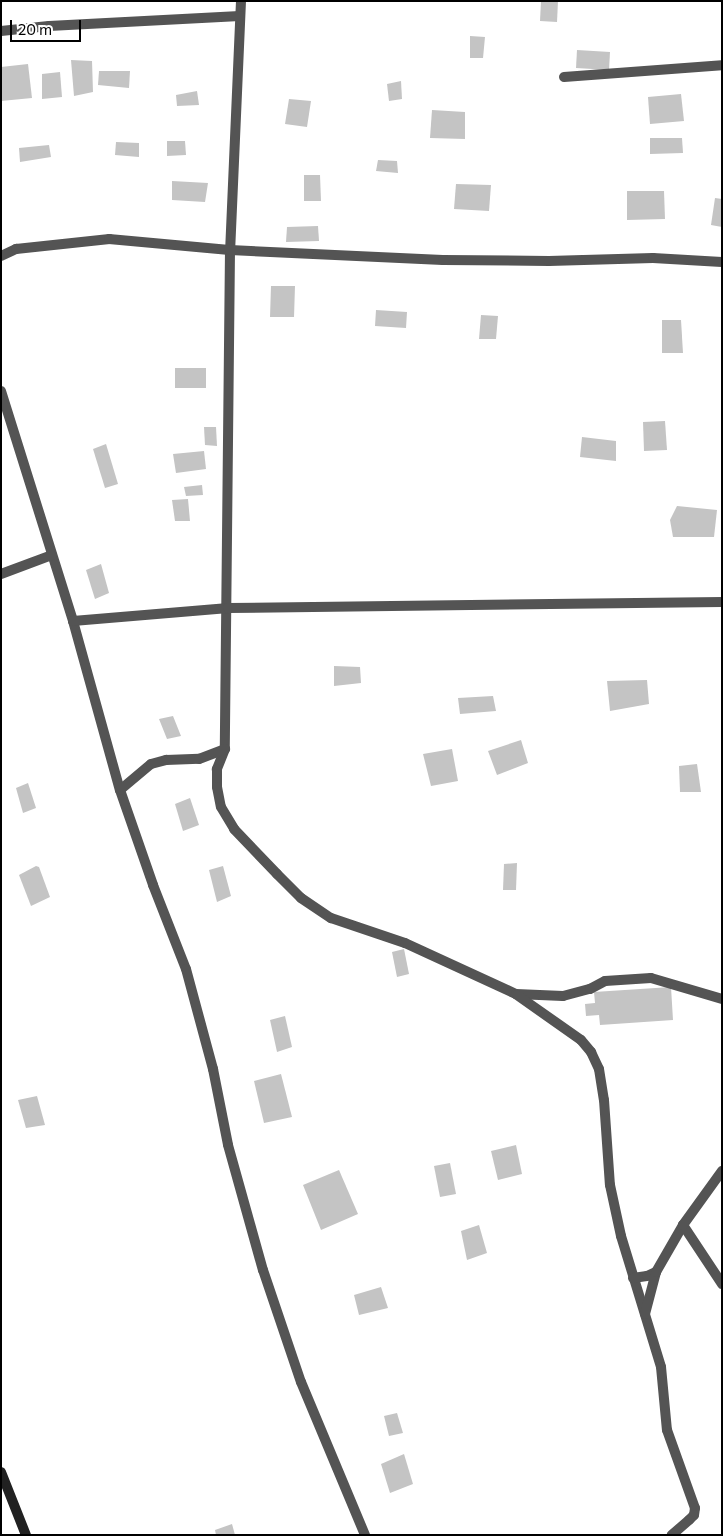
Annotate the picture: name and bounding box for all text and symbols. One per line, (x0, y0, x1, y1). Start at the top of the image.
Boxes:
scale bar (12, 10, 84, 42)
text: 20 m (18, 20, 52, 38)

